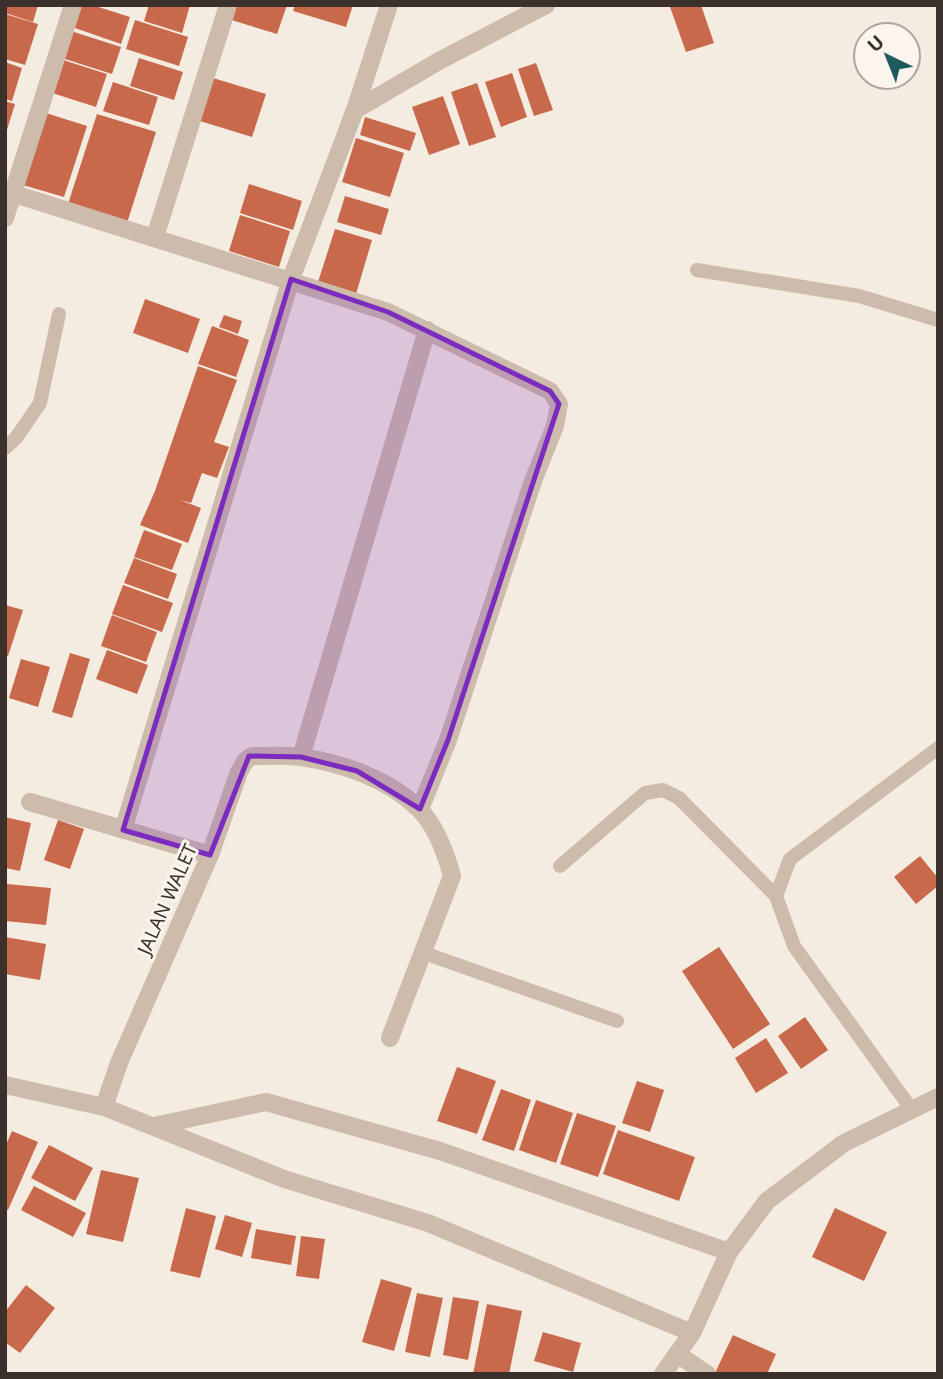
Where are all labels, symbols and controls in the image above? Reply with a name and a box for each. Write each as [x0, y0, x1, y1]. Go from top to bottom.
north arrow [852, 21, 922, 91]
text: U [861, 29, 890, 58]
street label: JALAN WALET [130, 839, 203, 960]

